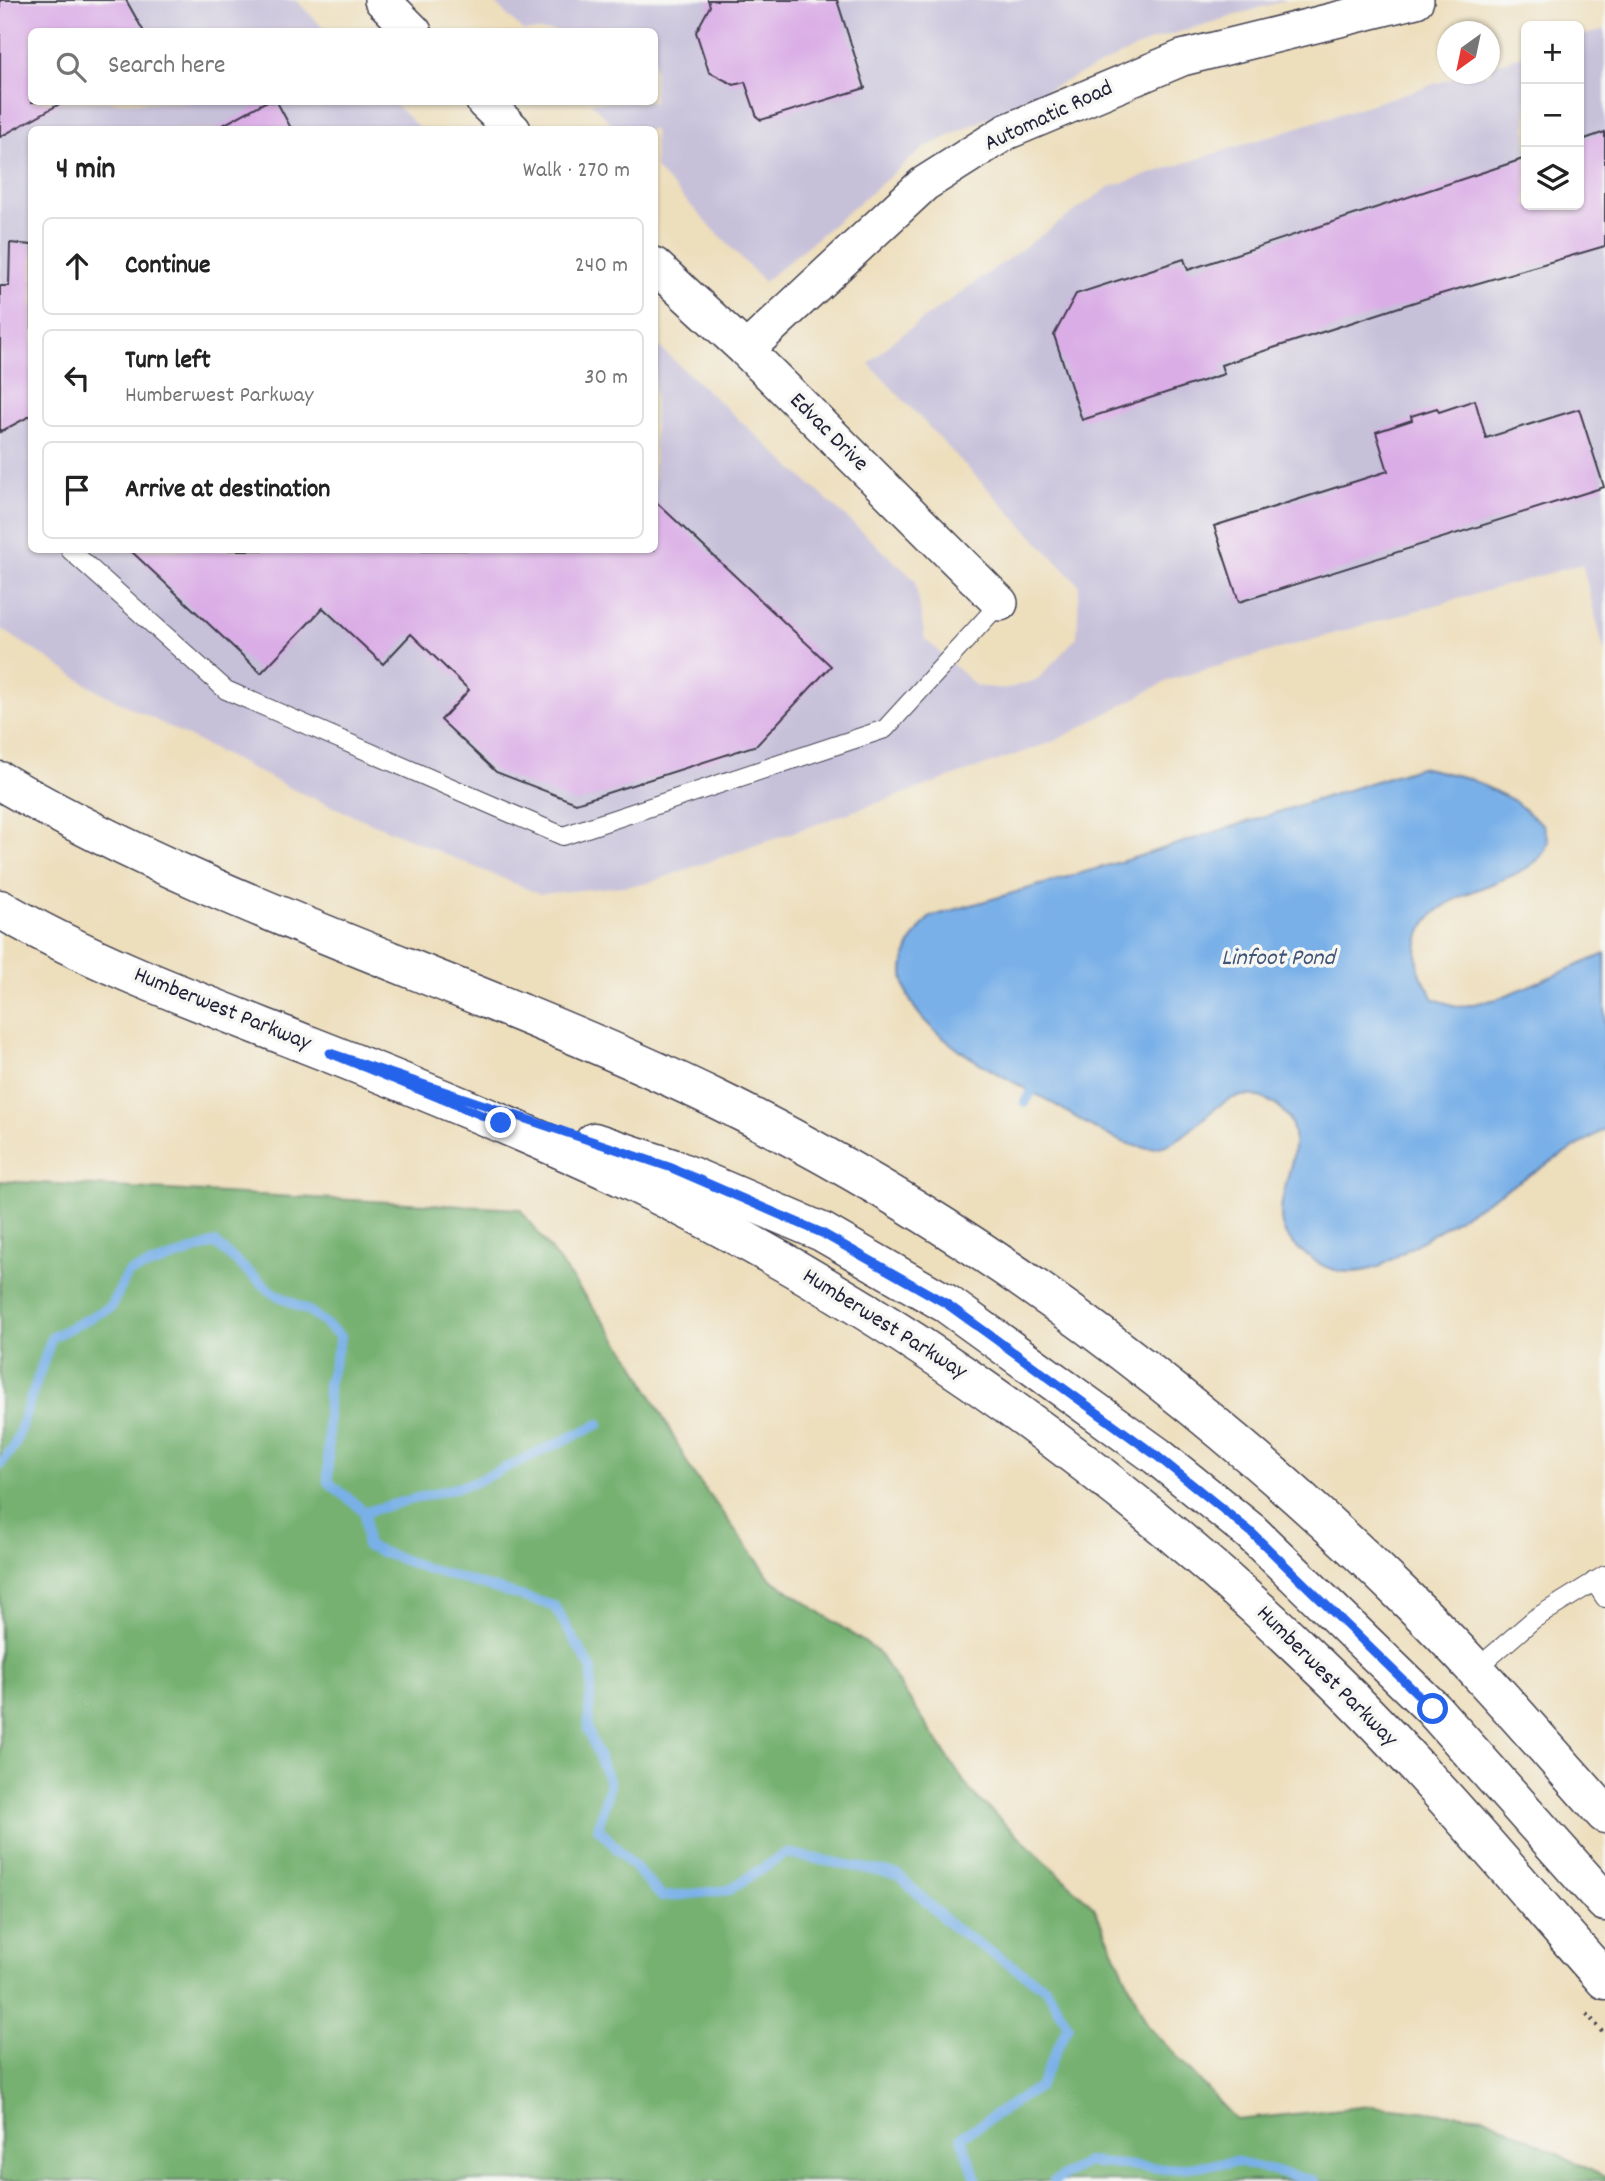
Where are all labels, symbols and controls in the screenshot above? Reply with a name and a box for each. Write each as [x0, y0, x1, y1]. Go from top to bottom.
north arrow [1437, 21, 1500, 84]
map controls [1521, 21, 1584, 210]
button: + [1521, 21, 1584, 84]
search box [28, 28, 658, 105]
icon: search [52, 48, 90, 86]
text: Search here [108, 48, 226, 85]
street label: Automatic Road [979, 73, 1119, 161]
button: − [1521, 84, 1584, 147]
button: layers [1521, 147, 1584, 210]
text: 4 min [56, 150, 115, 193]
text: Walk · 270 m [523, 155, 630, 188]
icon: ahead [58, 247, 96, 285]
text: Continue [125, 248, 210, 285]
text: 240 m [575, 250, 628, 283]
text: Turn left [125, 343, 211, 380]
icon: left [58, 359, 96, 397]
text: 30 m [584, 362, 628, 395]
text: Humberwest Parkway [125, 380, 314, 413]
street label: Edvac Drive [781, 386, 875, 480]
icon: arrive [58, 471, 96, 509]
text: Arrive at destination [125, 472, 330, 509]
water label: Linfoot Pond [1221, 942, 1337, 976]
street label: Humberwest Parkway [128, 959, 316, 1061]
route end [485, 1107, 516, 1138]
street label: Humberwest Parkway [795, 1261, 973, 1389]
street label: Humberwest Parkway [1248, 1599, 1405, 1756]
route start [1417, 1693, 1448, 1724]

